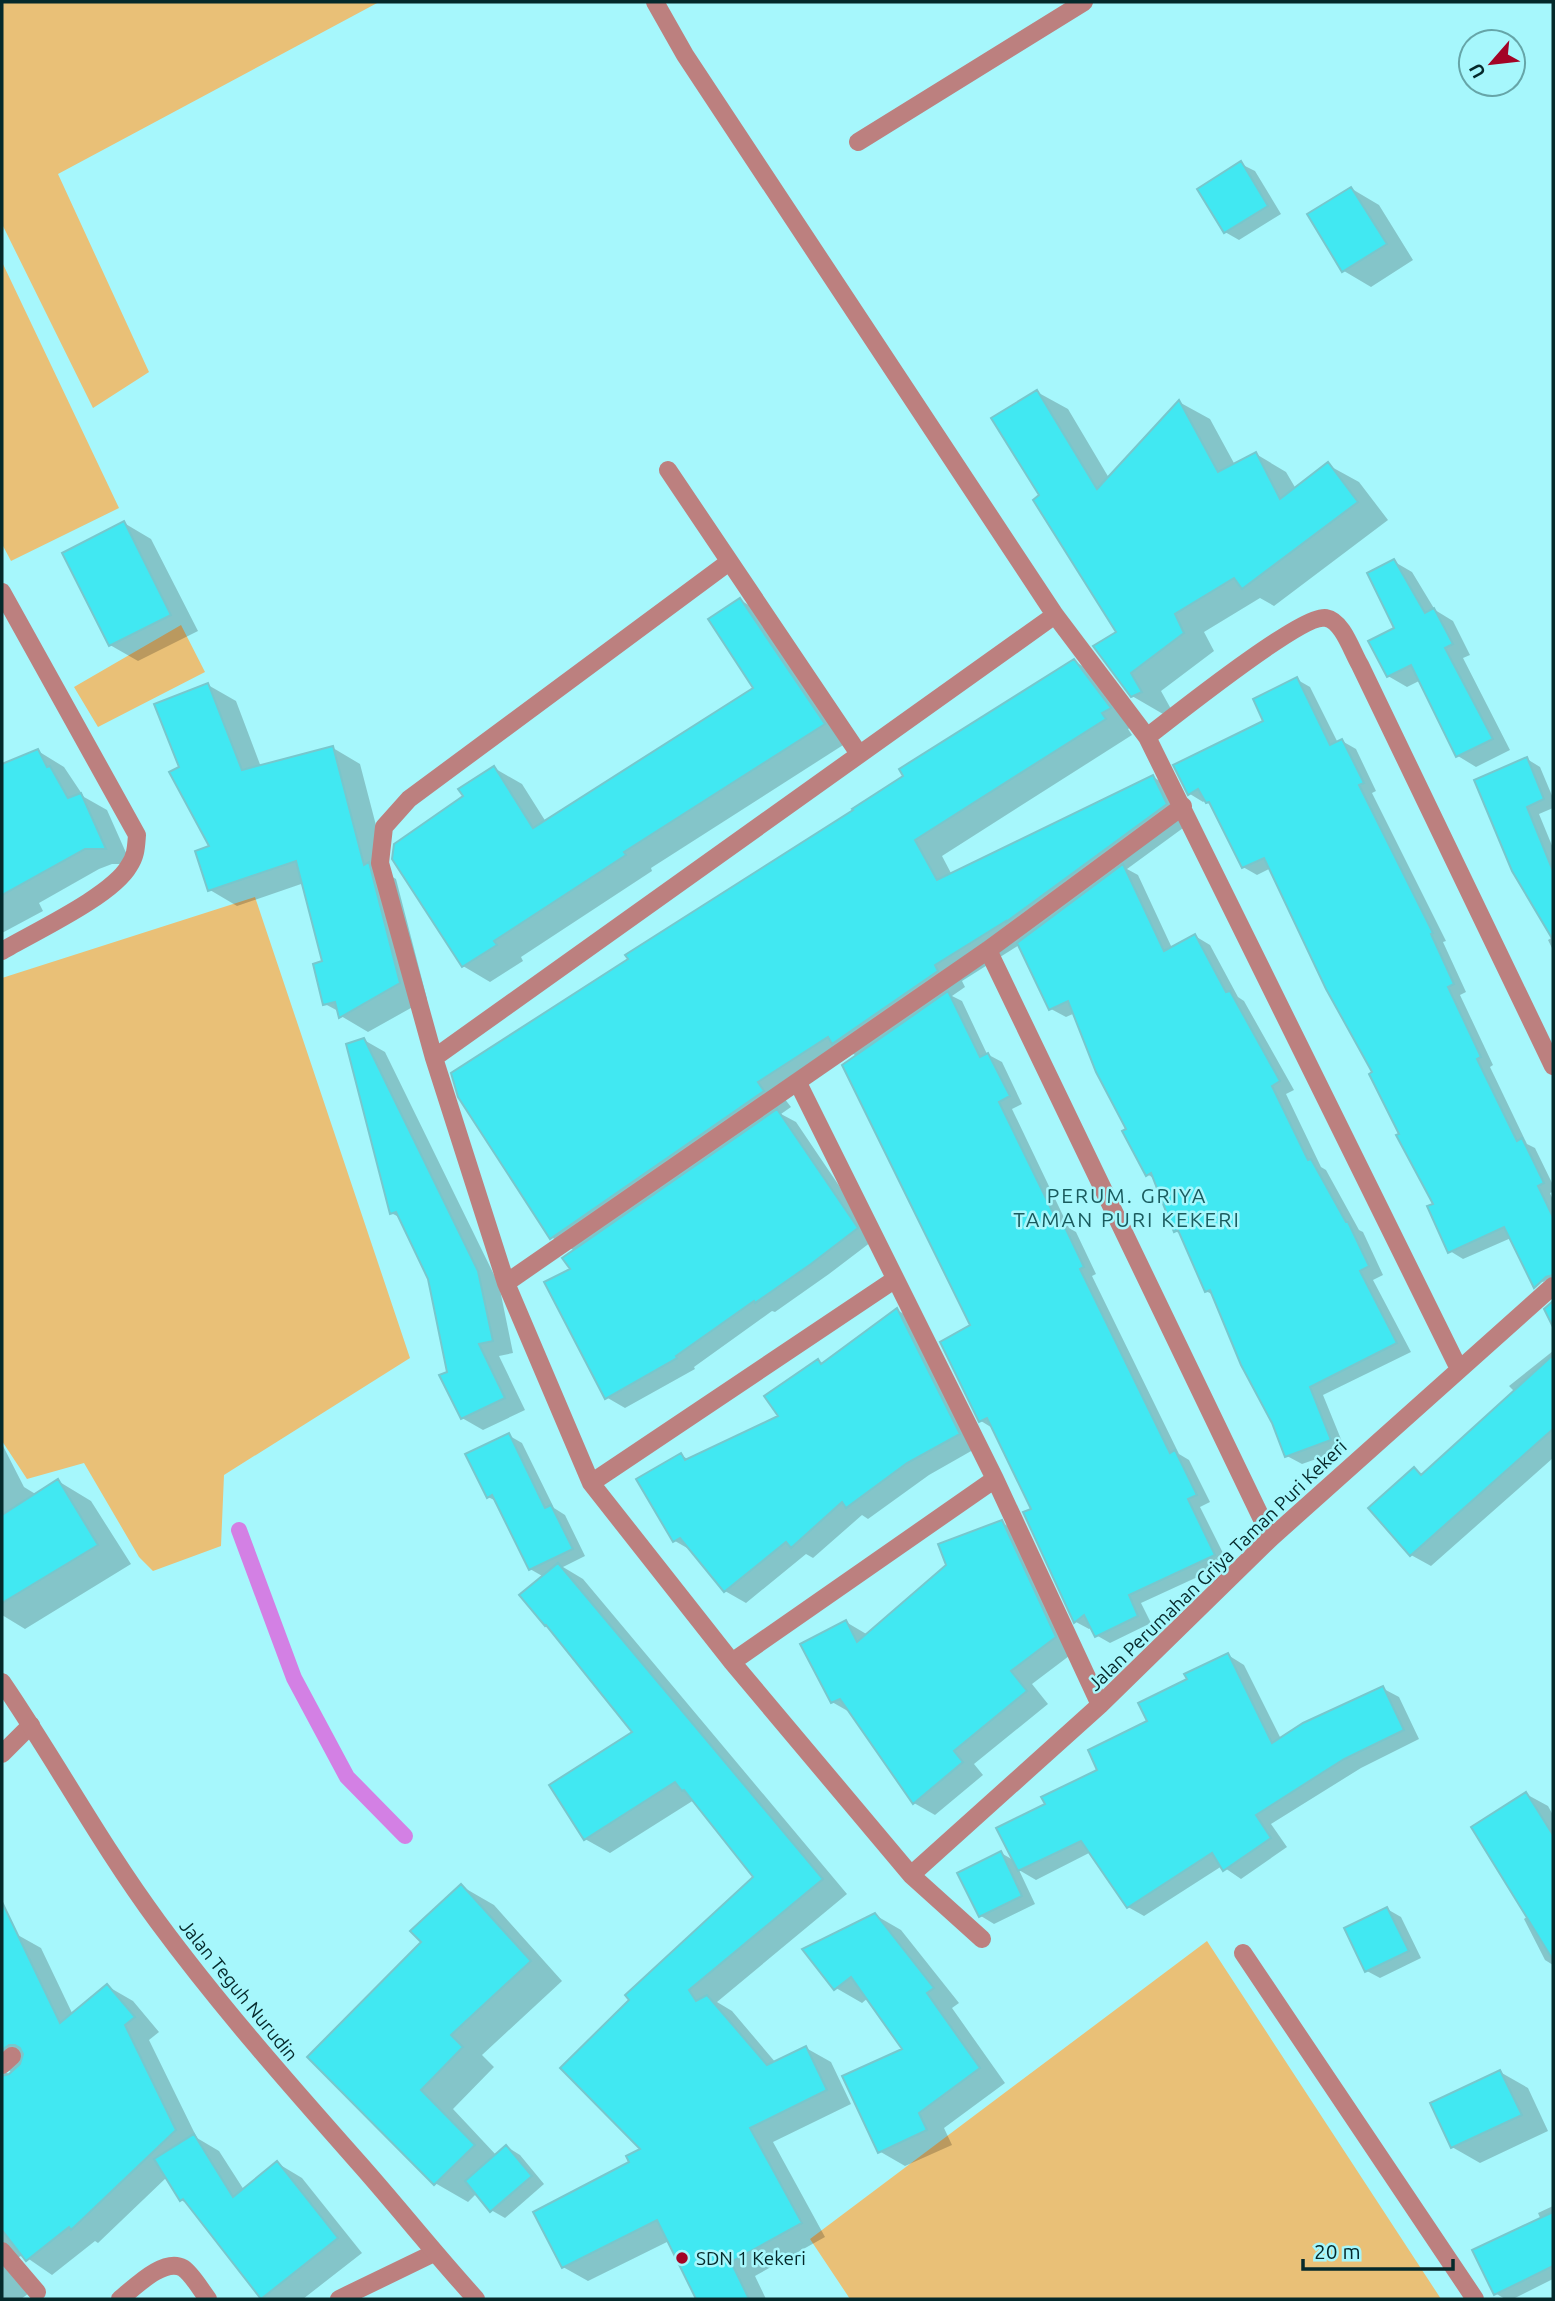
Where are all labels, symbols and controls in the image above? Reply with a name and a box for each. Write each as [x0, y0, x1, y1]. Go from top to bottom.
north arrow [1457, 28, 1527, 98]
text: U [1464, 60, 1490, 82]
district label: PERUM. GRIYA TAMAN PURI KEKERI [1013, 1183, 1241, 1231]
street label: Jalan Perumahan Griya Taman Puri Kekeri [1083, 1435, 1351, 1695]
street label: Jalan Teguh Nurudin [175, 1915, 303, 2065]
scale bar [1303, 2228, 1454, 2272]
text: 20 m [1314, 2239, 1361, 2263]
place label: SDN 1 Kekeri [696, 2247, 806, 2269]
marker: SDN 1 Kekeri [674, 2250, 690, 2266]

